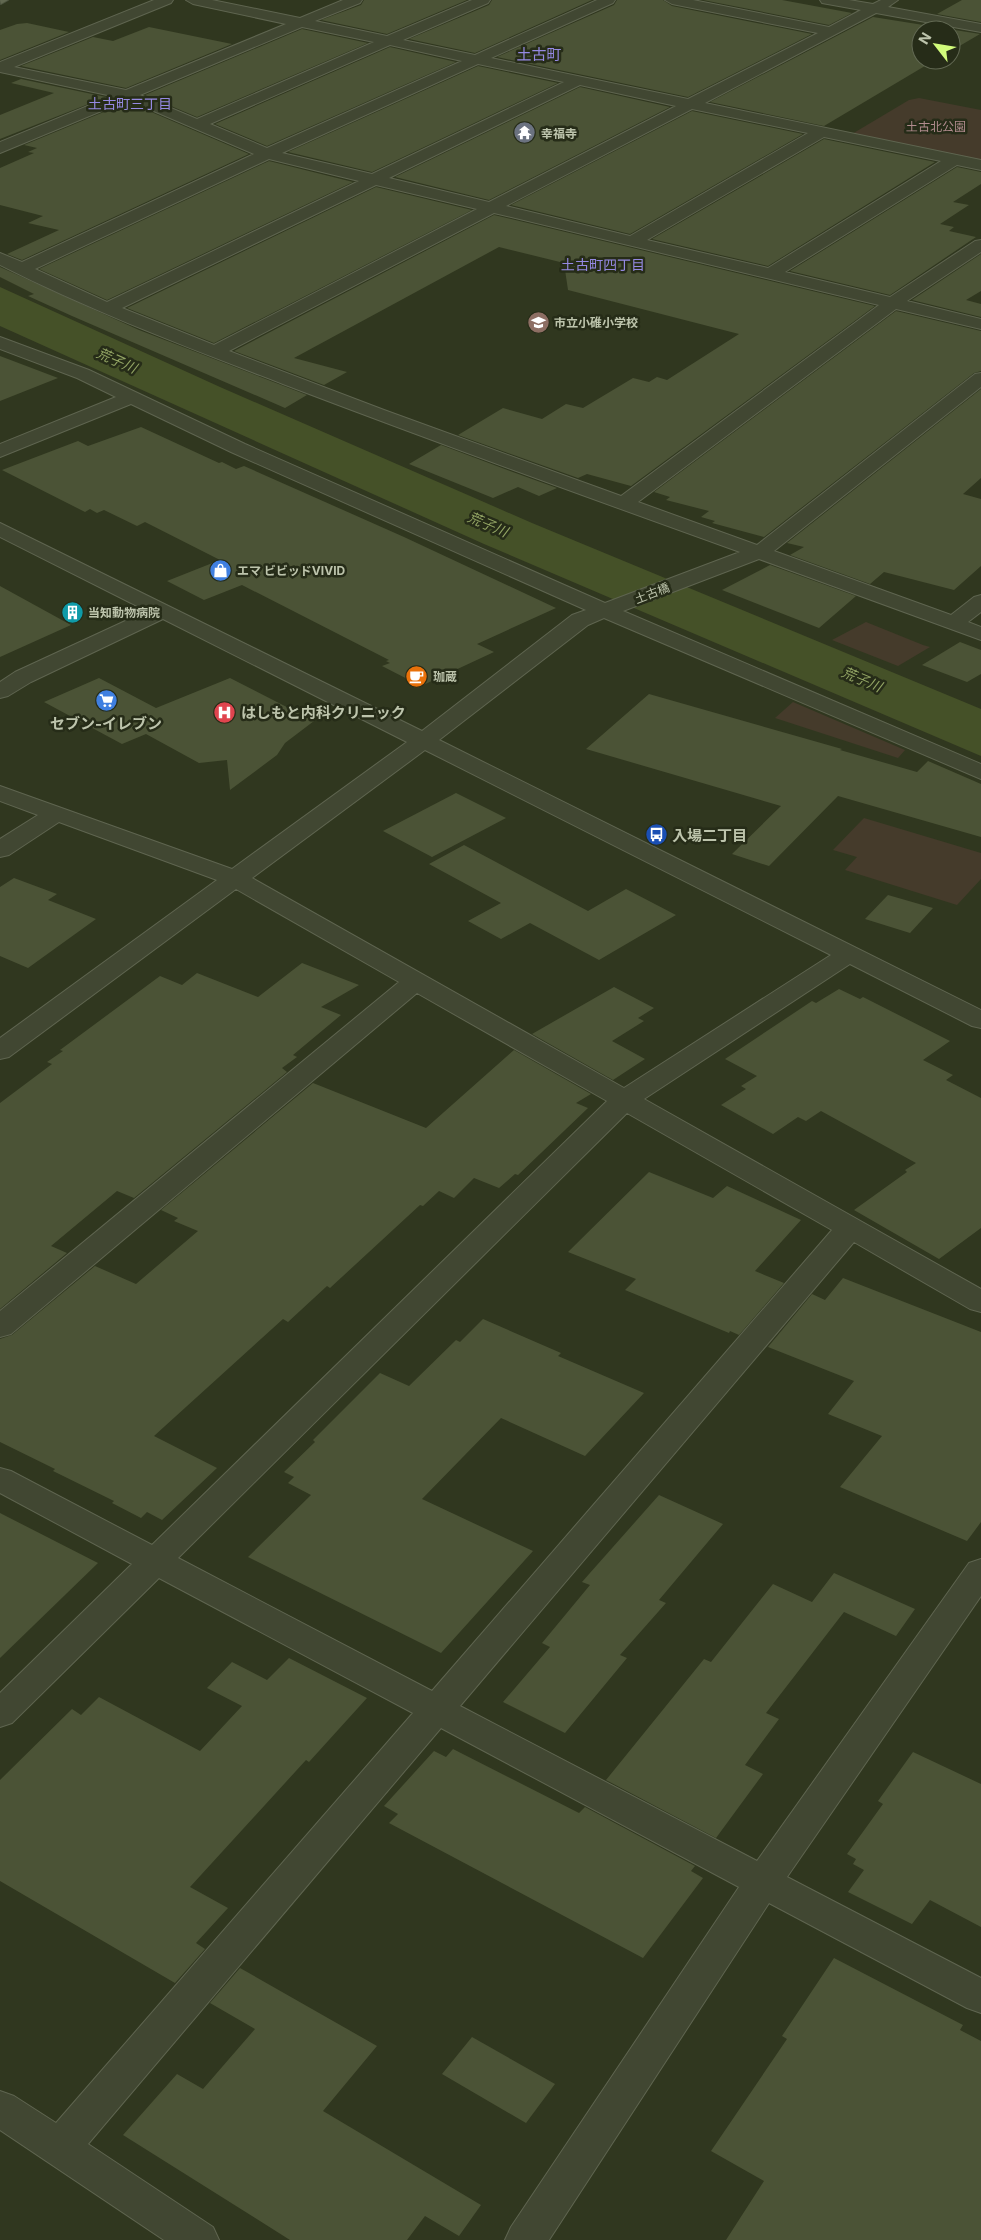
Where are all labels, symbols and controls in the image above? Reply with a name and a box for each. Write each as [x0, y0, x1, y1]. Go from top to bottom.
north arrow [911, 20, 961, 70]
text: N [914, 29, 934, 47]
district label: 土古町 [516, 45, 562, 64]
district label: 土古町三丁目 [88, 95, 172, 112]
park label: 土古北公園 [906, 119, 966, 134]
temple icon: 幸福寺 [513, 121, 537, 145]
place label: 幸福寺 [541, 126, 577, 141]
district label: 土古町四丁目 [561, 256, 645, 273]
school or university icon: 市立小碓小学校 [526, 310, 550, 334]
place label: 市立小碓小学校 [554, 315, 638, 330]
water label: 荒子川 [94, 344, 141, 377]
water label: 荒子川 [465, 508, 512, 541]
shop icon: エマ ビビッドVIVID [209, 558, 233, 582]
place label: エマ ビビッドVIVID [237, 563, 345, 578]
street label: 土古橋 [633, 580, 671, 606]
building icon: 当知動物病院 [60, 600, 84, 624]
place label: 当知動物病院 [88, 605, 160, 620]
water label: 荒子川 [839, 663, 886, 696]
cafe icon: 珈蔵 [405, 664, 429, 688]
place label: 珈蔵 [433, 669, 457, 684]
supermarket icon: セブン-イレブン [94, 688, 118, 712]
hospital icon: はしもと内科クリニック [213, 700, 237, 724]
place label: はしもと内科クリニック [241, 703, 406, 722]
place label: セブン-イレブン [50, 714, 162, 733]
bus stop icon: 入場二丁目 [644, 823, 668, 847]
place label: 入場二丁目 [672, 826, 747, 845]

